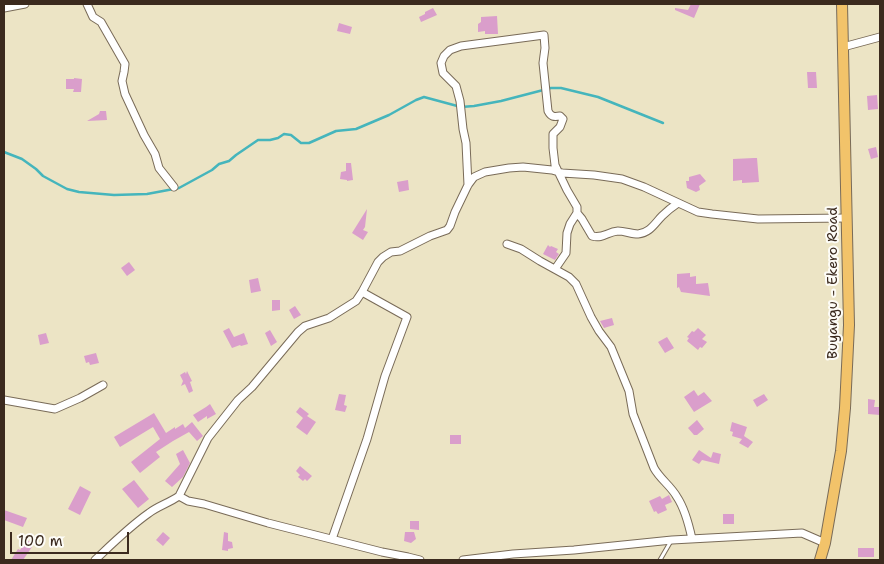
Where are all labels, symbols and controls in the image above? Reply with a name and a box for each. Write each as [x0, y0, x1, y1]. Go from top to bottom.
street label: Buyangu - Ekero Road [825, 207, 841, 359]
scale bar [12, 522, 131, 554]
text: 100 m [18, 531, 63, 551]

